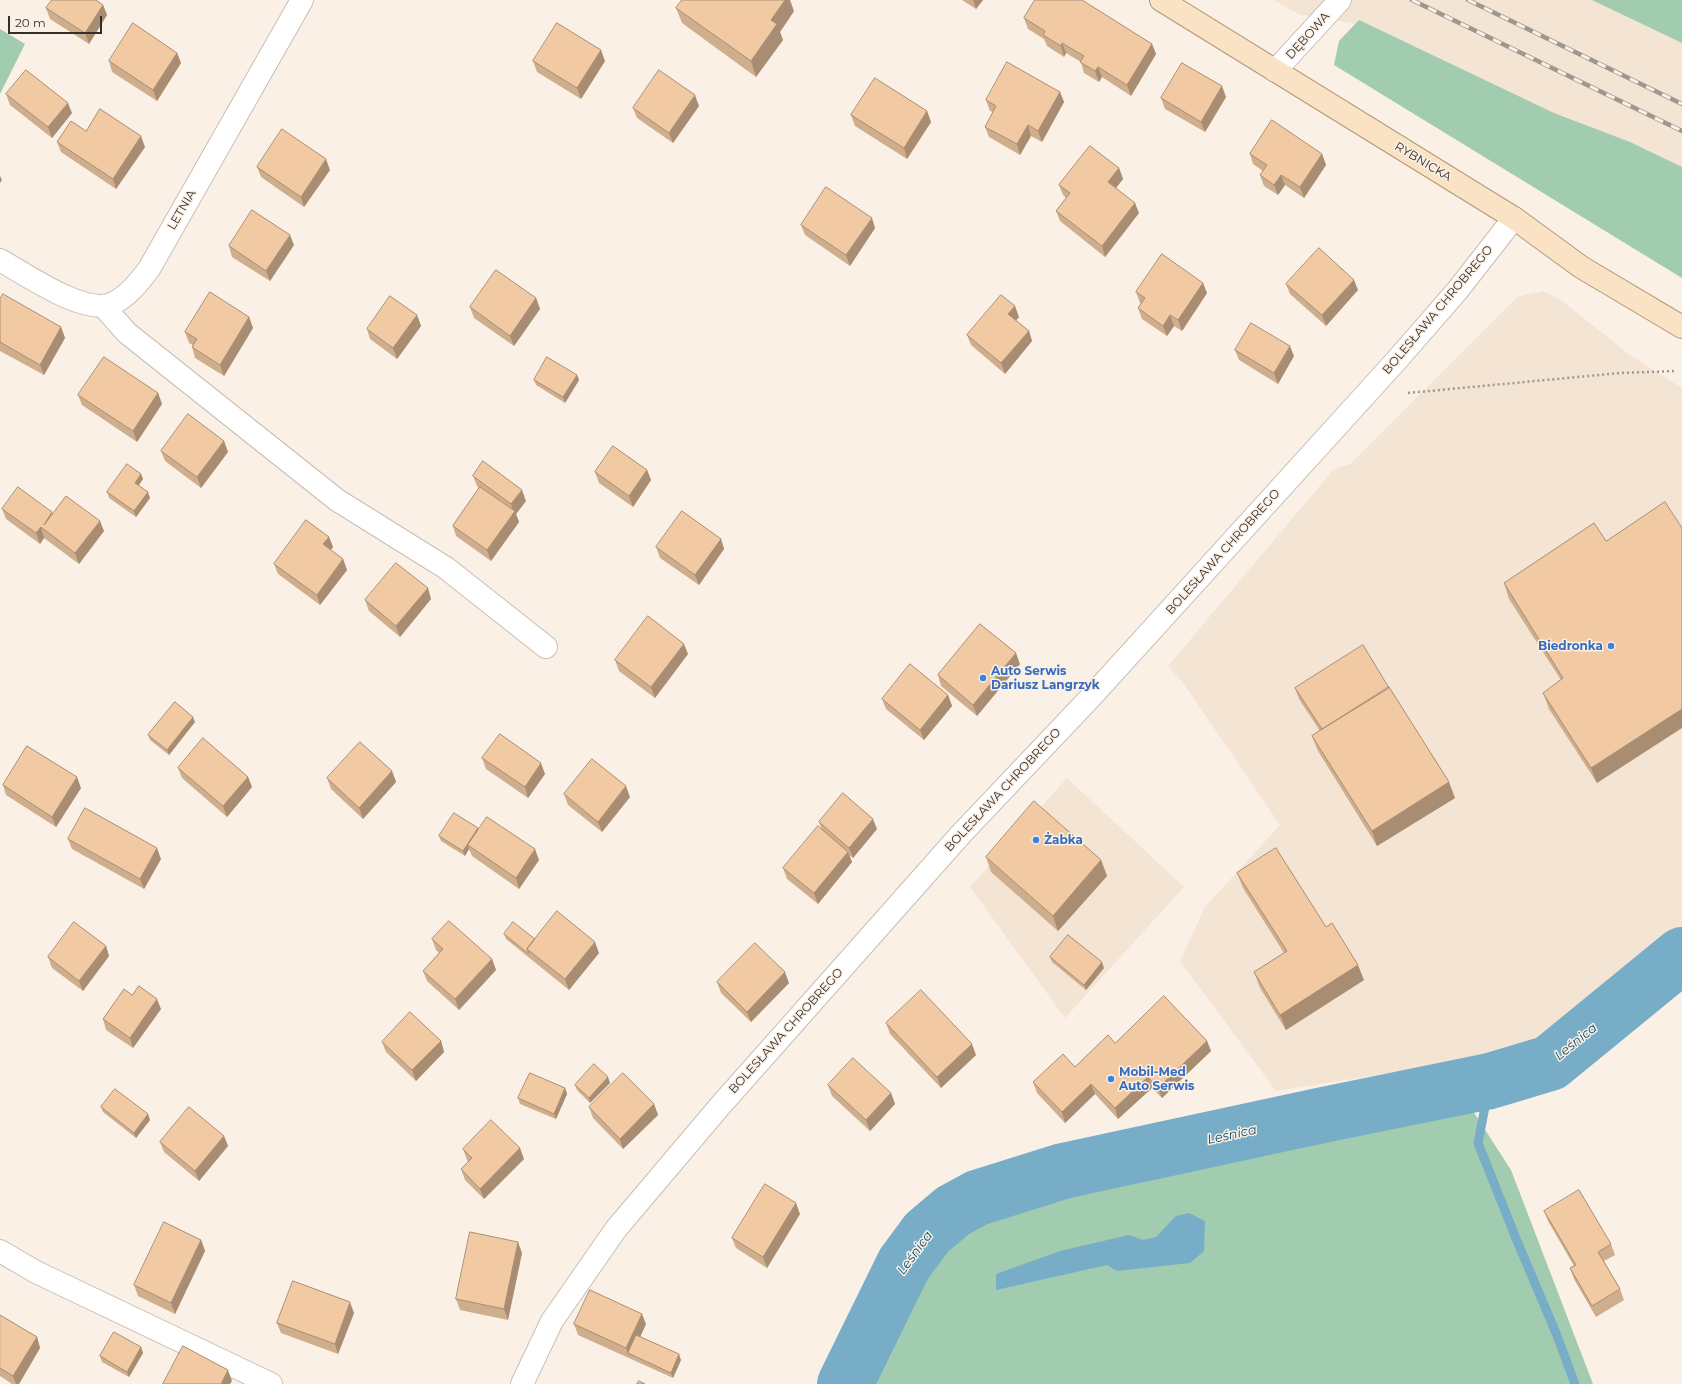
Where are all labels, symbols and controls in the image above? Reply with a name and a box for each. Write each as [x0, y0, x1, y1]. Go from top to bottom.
scale bar [10, 8, 104, 34]
street label: DĘBOWA [1283, 10, 1333, 62]
text: 20 m [15, 15, 46, 30]
street label: RYBNICKA [1392, 139, 1454, 185]
street label: LETNIA [165, 187, 199, 233]
street label: BOLESŁAWA CHROBREGO [1380, 243, 1496, 377]
street label: BOLESŁAWA CHROBREGO [1163, 486, 1283, 618]
place label: Biedronka [1538, 639, 1603, 653]
marker: Biedronka [1606, 641, 1616, 651]
place label: Auto Serwis Dariusz Langrzyk [991, 664, 1100, 692]
marker: Auto Serwis Dariusz Langrzyk [978, 673, 988, 683]
street label: BOLESŁAWA CHROBREGO [942, 725, 1064, 855]
place label: Żabka [1044, 833, 1083, 847]
marker: Żabka [1031, 835, 1041, 845]
street label: BOLESŁAWA CHROBREGO [726, 965, 846, 1097]
water label: Leśnica [1552, 1020, 1600, 1064]
place label: Mobil-Med Auto Serwis [1119, 1065, 1194, 1093]
marker: Mobil-Med Auto Serwis [1106, 1074, 1116, 1084]
water label: Leśnica [1206, 1122, 1258, 1148]
water label: Leśnica [894, 1228, 936, 1278]

